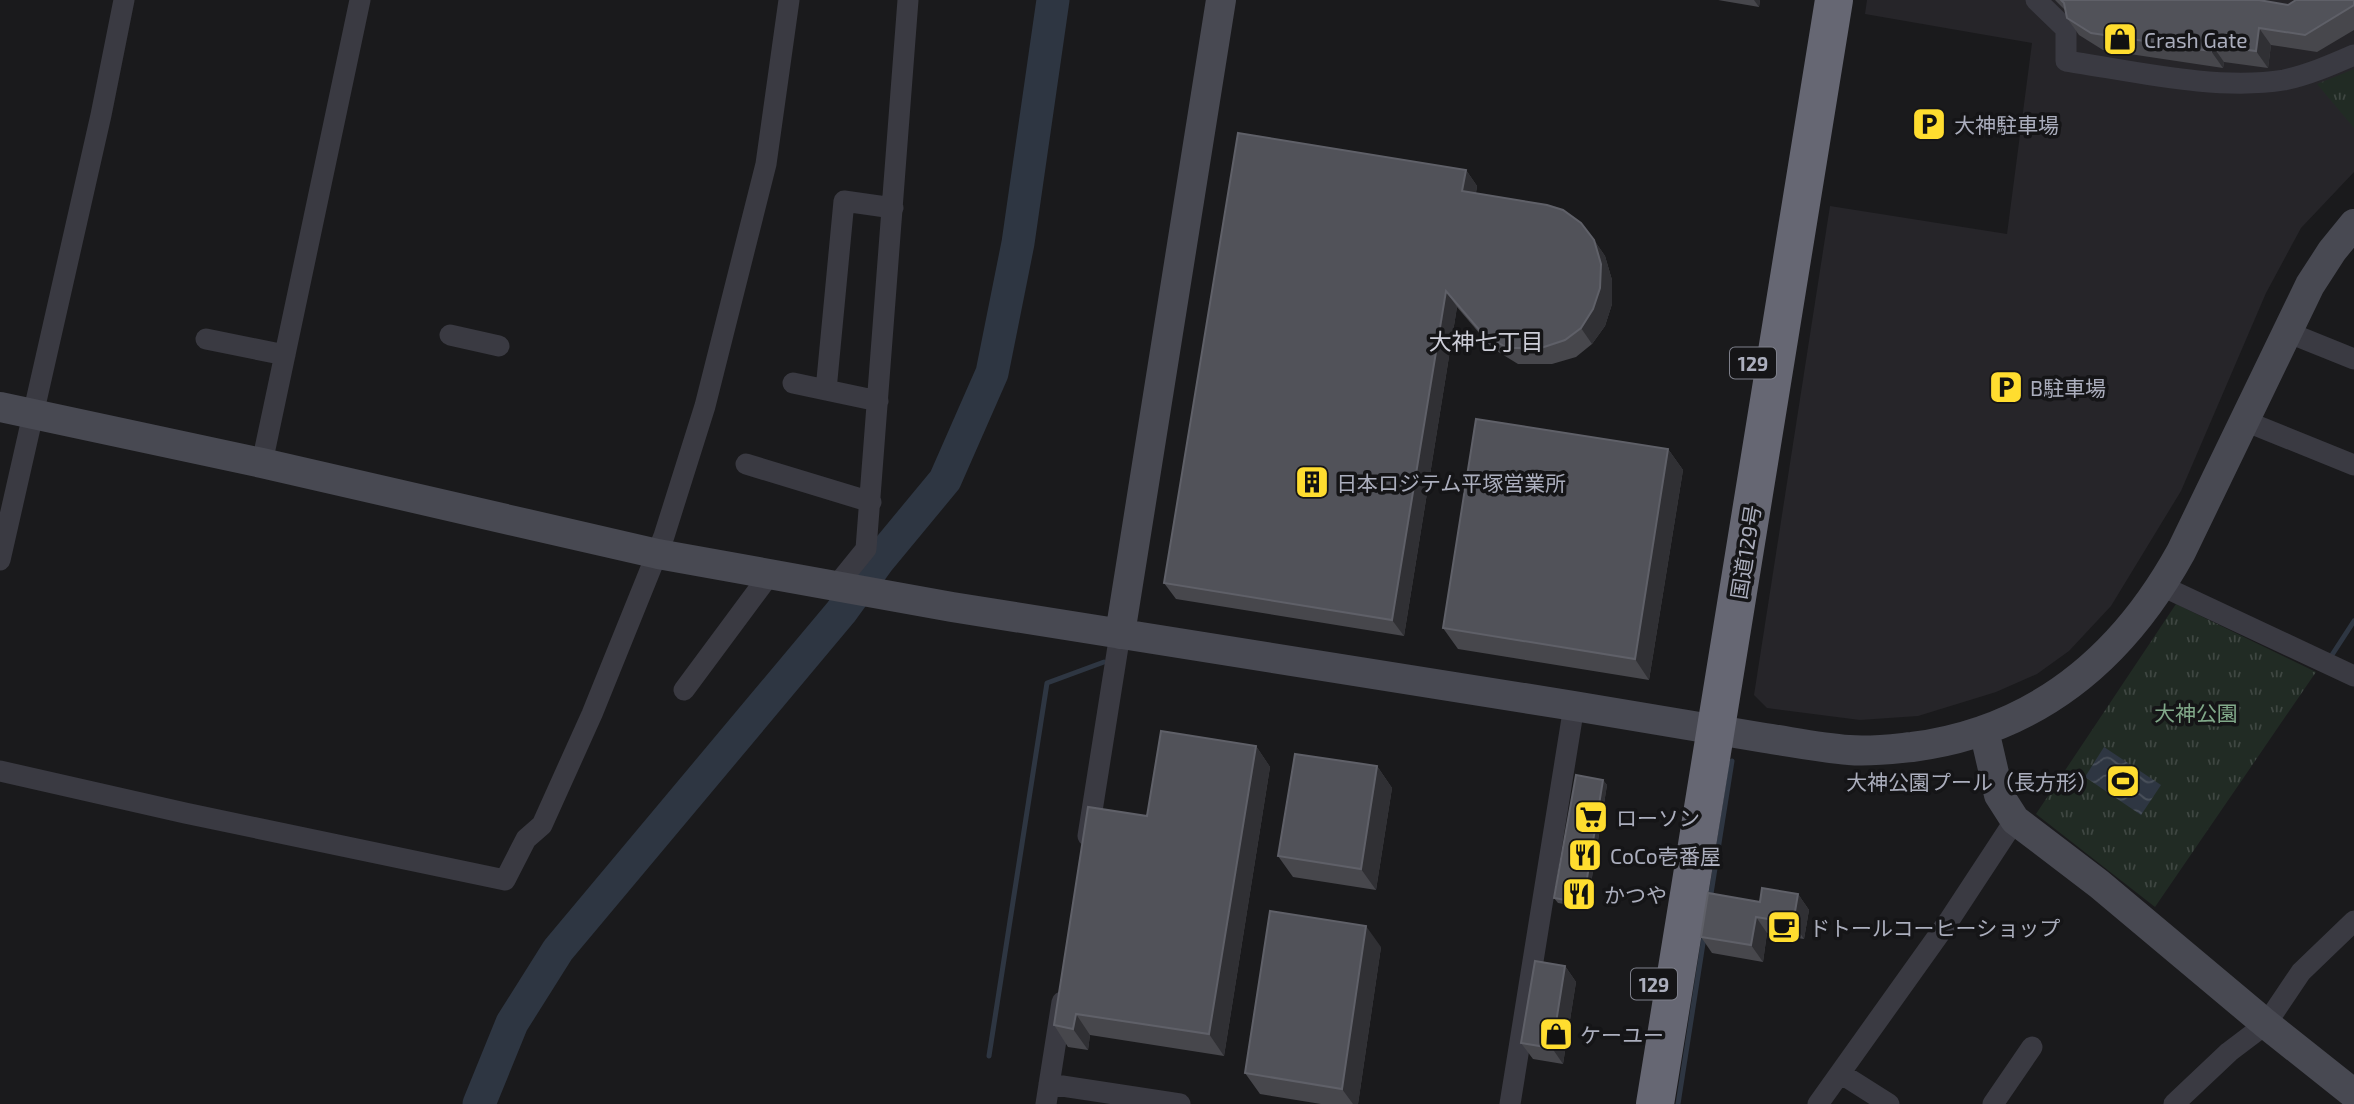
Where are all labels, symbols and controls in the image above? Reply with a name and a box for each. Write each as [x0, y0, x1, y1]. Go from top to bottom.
shop icon: Crash Gate [2101, 20, 2139, 58]
place label: Crash Gate [2144, 27, 2247, 52]
parking icon: 大神駐車場 [1910, 105, 1948, 143]
place label: 大神駐車場 [1954, 112, 2059, 137]
district label: 大神七丁目 [1429, 327, 1544, 355]
road number: 129 [1730, 348, 1776, 378]
parking icon: B駐車場 [1987, 368, 2025, 406]
place label: B駐車場 [2030, 375, 2106, 400]
building icon: 日本ロジテム平塚営業所 [1293, 463, 1331, 501]
place label: 日本ロジテム平塚営業所 [1336, 470, 1566, 495]
street label: 国道129号 [1725, 503, 1765, 601]
park label: 大神公園 [2154, 700, 2238, 725]
sports icon: 大神公園プール（長方形） [2104, 762, 2142, 800]
place label: 大神公園プール（長方形） [1846, 769, 2098, 794]
supermarket icon: ローソン [1572, 798, 1610, 836]
place label: ローソン [1616, 805, 1700, 830]
restaurant icon: CoCo壱番屋 [1566, 836, 1604, 874]
place label: CoCo壱番屋 [1610, 843, 1721, 868]
restaurant icon: かつや [1560, 875, 1598, 913]
place label: かつや [1604, 882, 1667, 907]
cafe icon: ドトールコーヒーショップ [1765, 908, 1803, 946]
place label: ドトールコーヒーショップ [1809, 915, 2060, 940]
road number: 129 [1631, 968, 1677, 1000]
shop icon: ケーユー [1537, 1015, 1575, 1053]
place label: ケーユー [1580, 1022, 1664, 1047]

